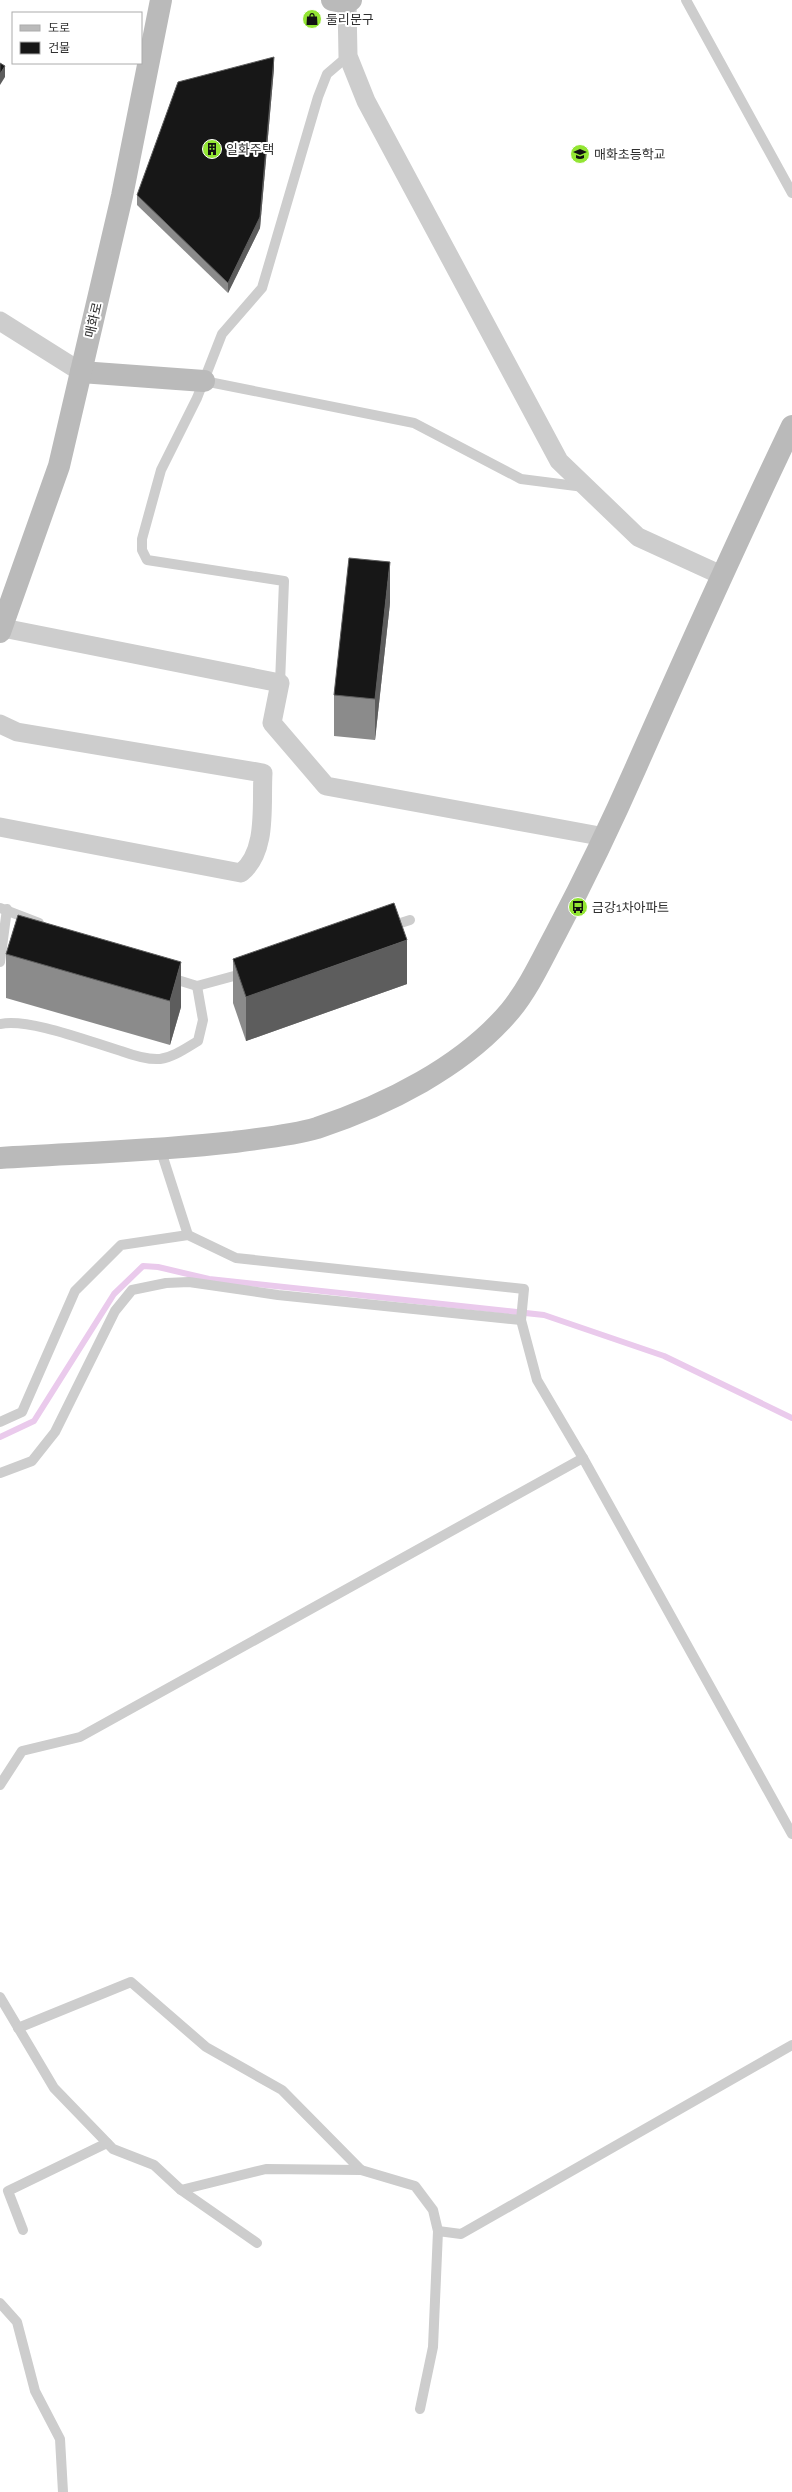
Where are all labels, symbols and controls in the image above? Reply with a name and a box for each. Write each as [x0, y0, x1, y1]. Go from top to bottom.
shop icon: 둘리문구 [301, 8, 323, 30]
legend [12, 12, 142, 64]
place label: 둘리문구 [326, 12, 374, 27]
text: 도로 [48, 21, 70, 35]
text: 건물 [48, 41, 70, 55]
building icon: 일화주택 [201, 138, 223, 160]
place label: 일화주택 [226, 142, 274, 157]
school or university icon: 매화초등학교 [569, 143, 591, 165]
place label: 매화초등학교 [594, 147, 666, 162]
street label: 매화로 [82, 301, 105, 339]
bus stop icon: 금강1차아파트 [567, 896, 589, 918]
place label: 금강1차아파트 [592, 900, 669, 915]

